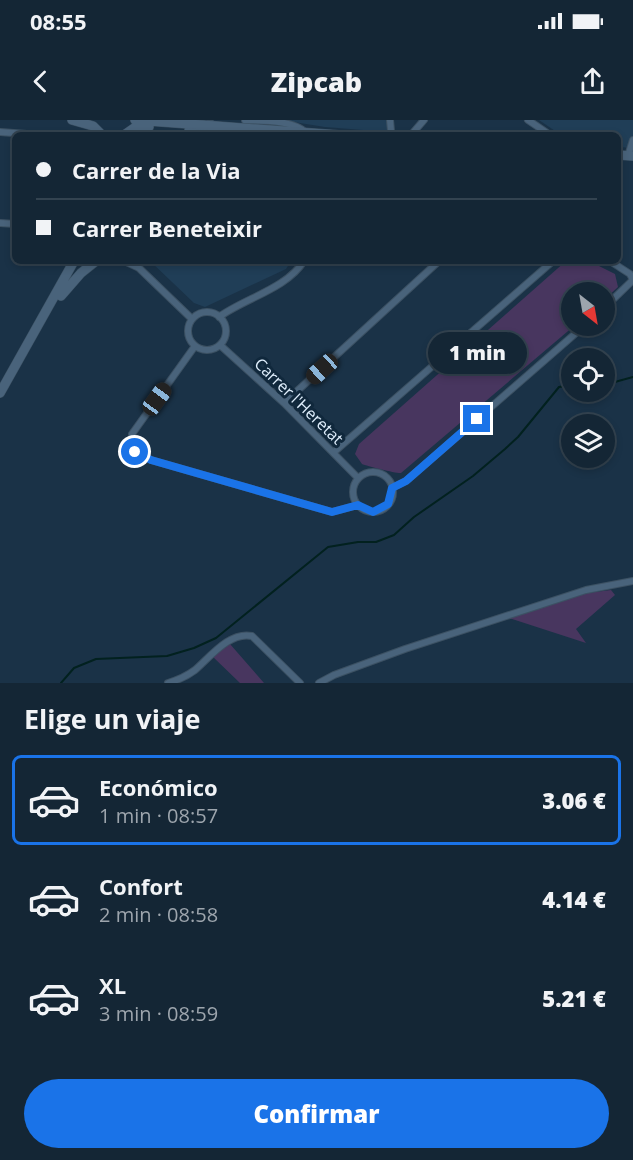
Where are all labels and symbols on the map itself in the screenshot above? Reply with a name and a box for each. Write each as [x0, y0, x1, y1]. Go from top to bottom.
north arrow [561, 282, 615, 336]
callout: 1 min [428, 332, 526, 374]
car [303, 350, 341, 388]
street label: Carrer l'Heretat [250, 353, 349, 449]
car [139, 379, 175, 419]
route end [463, 405, 490, 432]
route start [121, 438, 148, 465]

